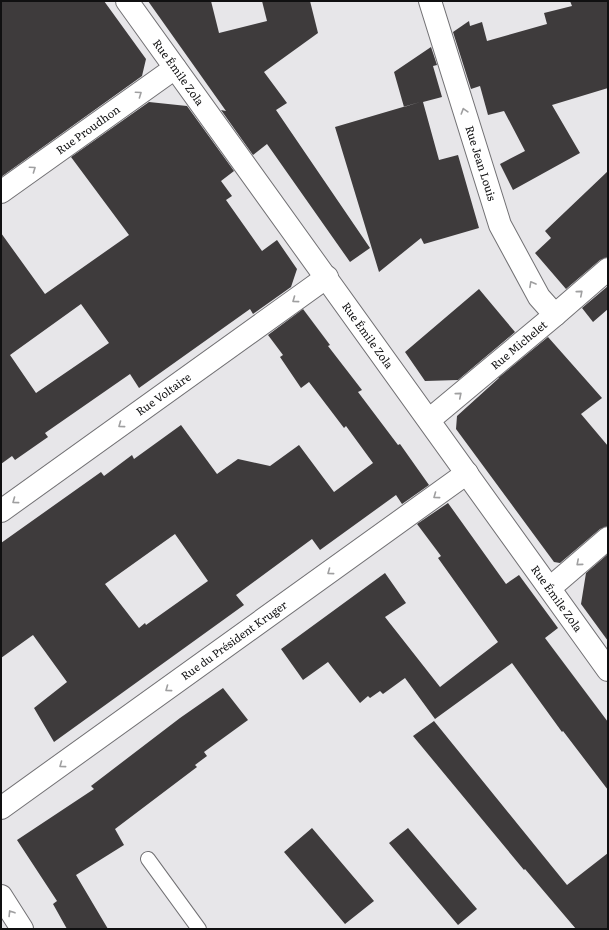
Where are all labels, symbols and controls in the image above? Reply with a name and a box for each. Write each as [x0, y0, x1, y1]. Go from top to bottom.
street label: Rue Émile Zola [150, 35, 209, 108]
one-way arrow [134, 92, 141, 99]
street label: Rue Proudhon [52, 101, 123, 157]
one-way arrow [461, 108, 469, 115]
street label: Rue Jean Louis [462, 123, 501, 203]
one-way arrow [29, 166, 36, 174]
one-way arrow [529, 280, 537, 288]
one-way arrow [575, 291, 583, 298]
one-way arrow [292, 295, 299, 303]
street label: Rue Émile Zola [339, 298, 398, 371]
street label: Rue Michelet [487, 316, 550, 372]
street label: Rue Voltaire [132, 368, 194, 419]
one-way arrow [454, 392, 461, 399]
one-way arrow [118, 420, 125, 428]
one-way arrow [433, 491, 440, 498]
one-way arrow [13, 496, 20, 503]
one-way arrow [576, 559, 584, 566]
street label: Rue Émile Zola [528, 561, 587, 635]
one-way arrow [327, 567, 334, 575]
street label: Rue du Président Kruger [177, 596, 290, 683]
one-way arrow [165, 684, 172, 691]
one-way arrow [59, 760, 66, 768]
one-way arrow [9, 910, 16, 917]

